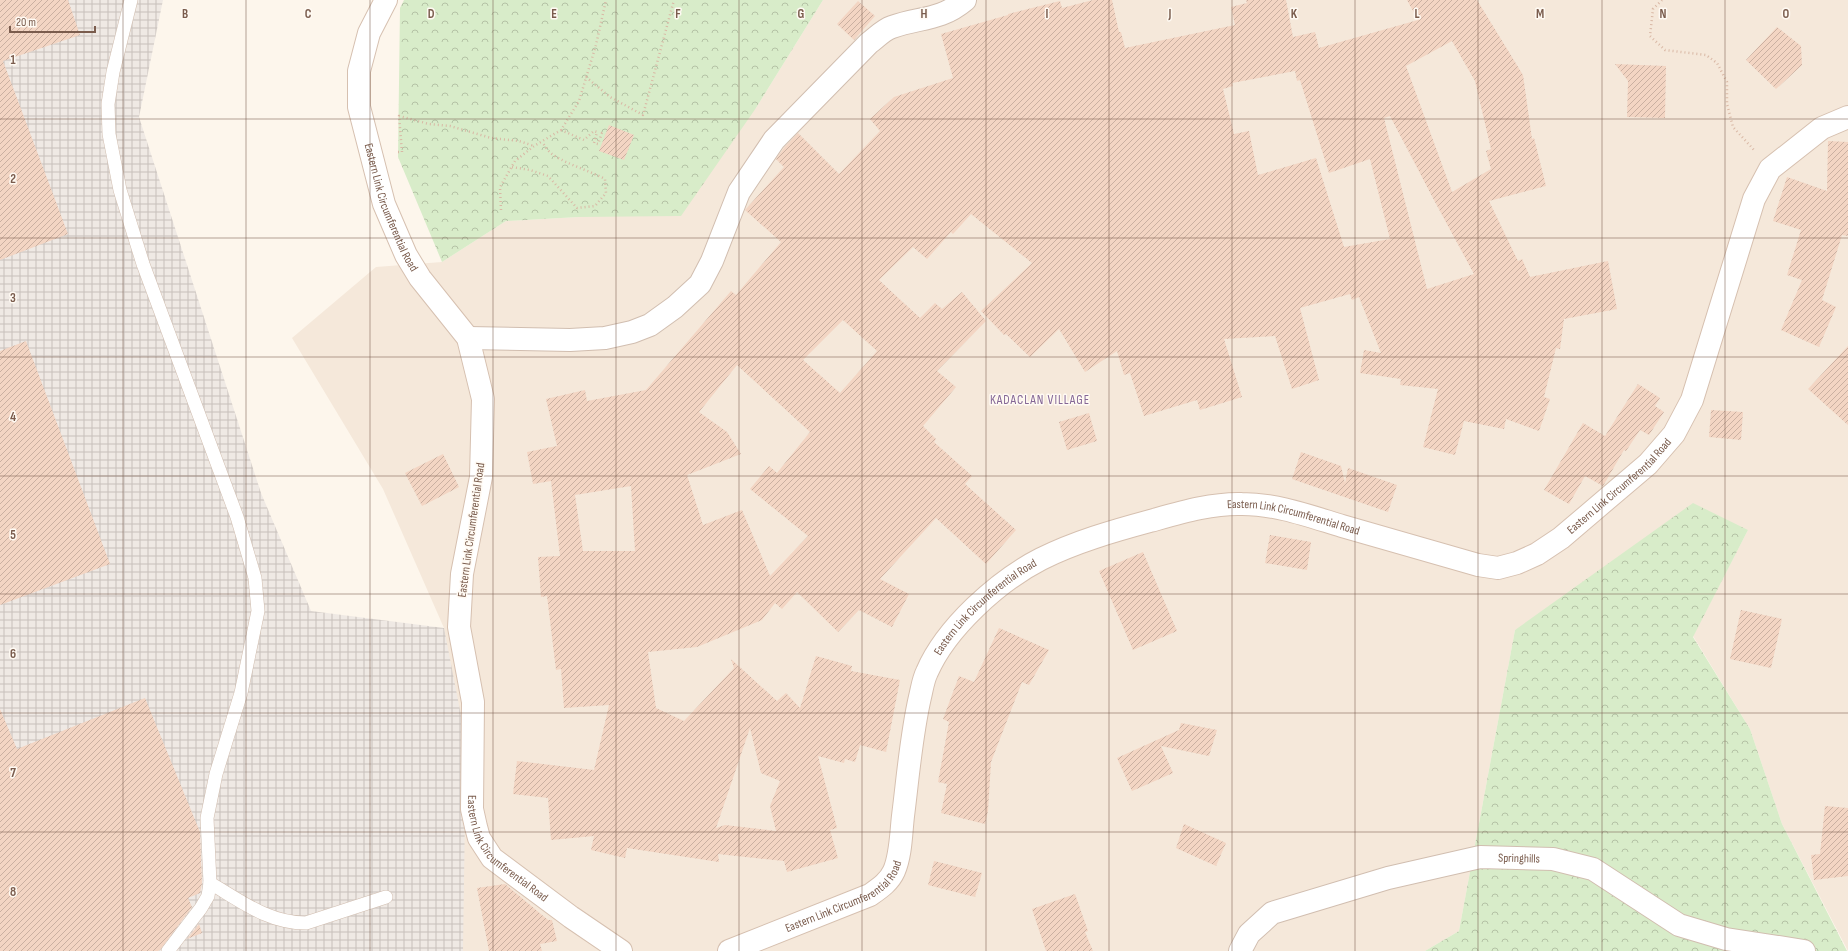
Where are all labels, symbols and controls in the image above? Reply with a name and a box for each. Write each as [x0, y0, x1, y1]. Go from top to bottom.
text: B [182, 6, 188, 22]
text: C [305, 6, 312, 22]
text: D [428, 6, 435, 22]
text: E [551, 6, 557, 22]
text: F [675, 6, 681, 22]
text: G [798, 6, 805, 22]
text: H [921, 6, 928, 22]
text: I [1046, 6, 1049, 22]
text: J [1168, 6, 1172, 22]
text: K [1291, 6, 1298, 22]
text: L [1414, 6, 1420, 22]
text: M [1536, 6, 1544, 22]
text: N [1660, 6, 1667, 22]
text: O [1783, 6, 1790, 22]
scale bar [10, 8, 95, 34]
text: 20 m [16, 15, 36, 30]
text: 1 [10, 52, 16, 68]
street label: Eastern Link Circumferential Road [361, 142, 421, 274]
text: 2 [10, 171, 16, 187]
text: 3 [10, 290, 16, 306]
district label: KADACLAN VILLAGE [990, 392, 1090, 408]
text: 4 [10, 409, 16, 425]
street label: Eastern Link Circumferential Road [1564, 435, 1675, 537]
street label: Eastern Link Circumferential Road [455, 462, 488, 598]
street label: Eastern Link Circumferential Road [1227, 497, 1361, 539]
text: 5 [10, 527, 16, 543]
street label: Eastern Link Circumferential Road [931, 556, 1039, 658]
text: 6 [10, 646, 16, 662]
text: 7 [10, 765, 16, 781]
street label: Eastern Link Circumferential Road [464, 795, 551, 905]
street label: Springhills [1498, 850, 1540, 867]
street label: Eastern Link Circumferential Road [783, 859, 905, 936]
text: 8 [10, 884, 16, 900]

